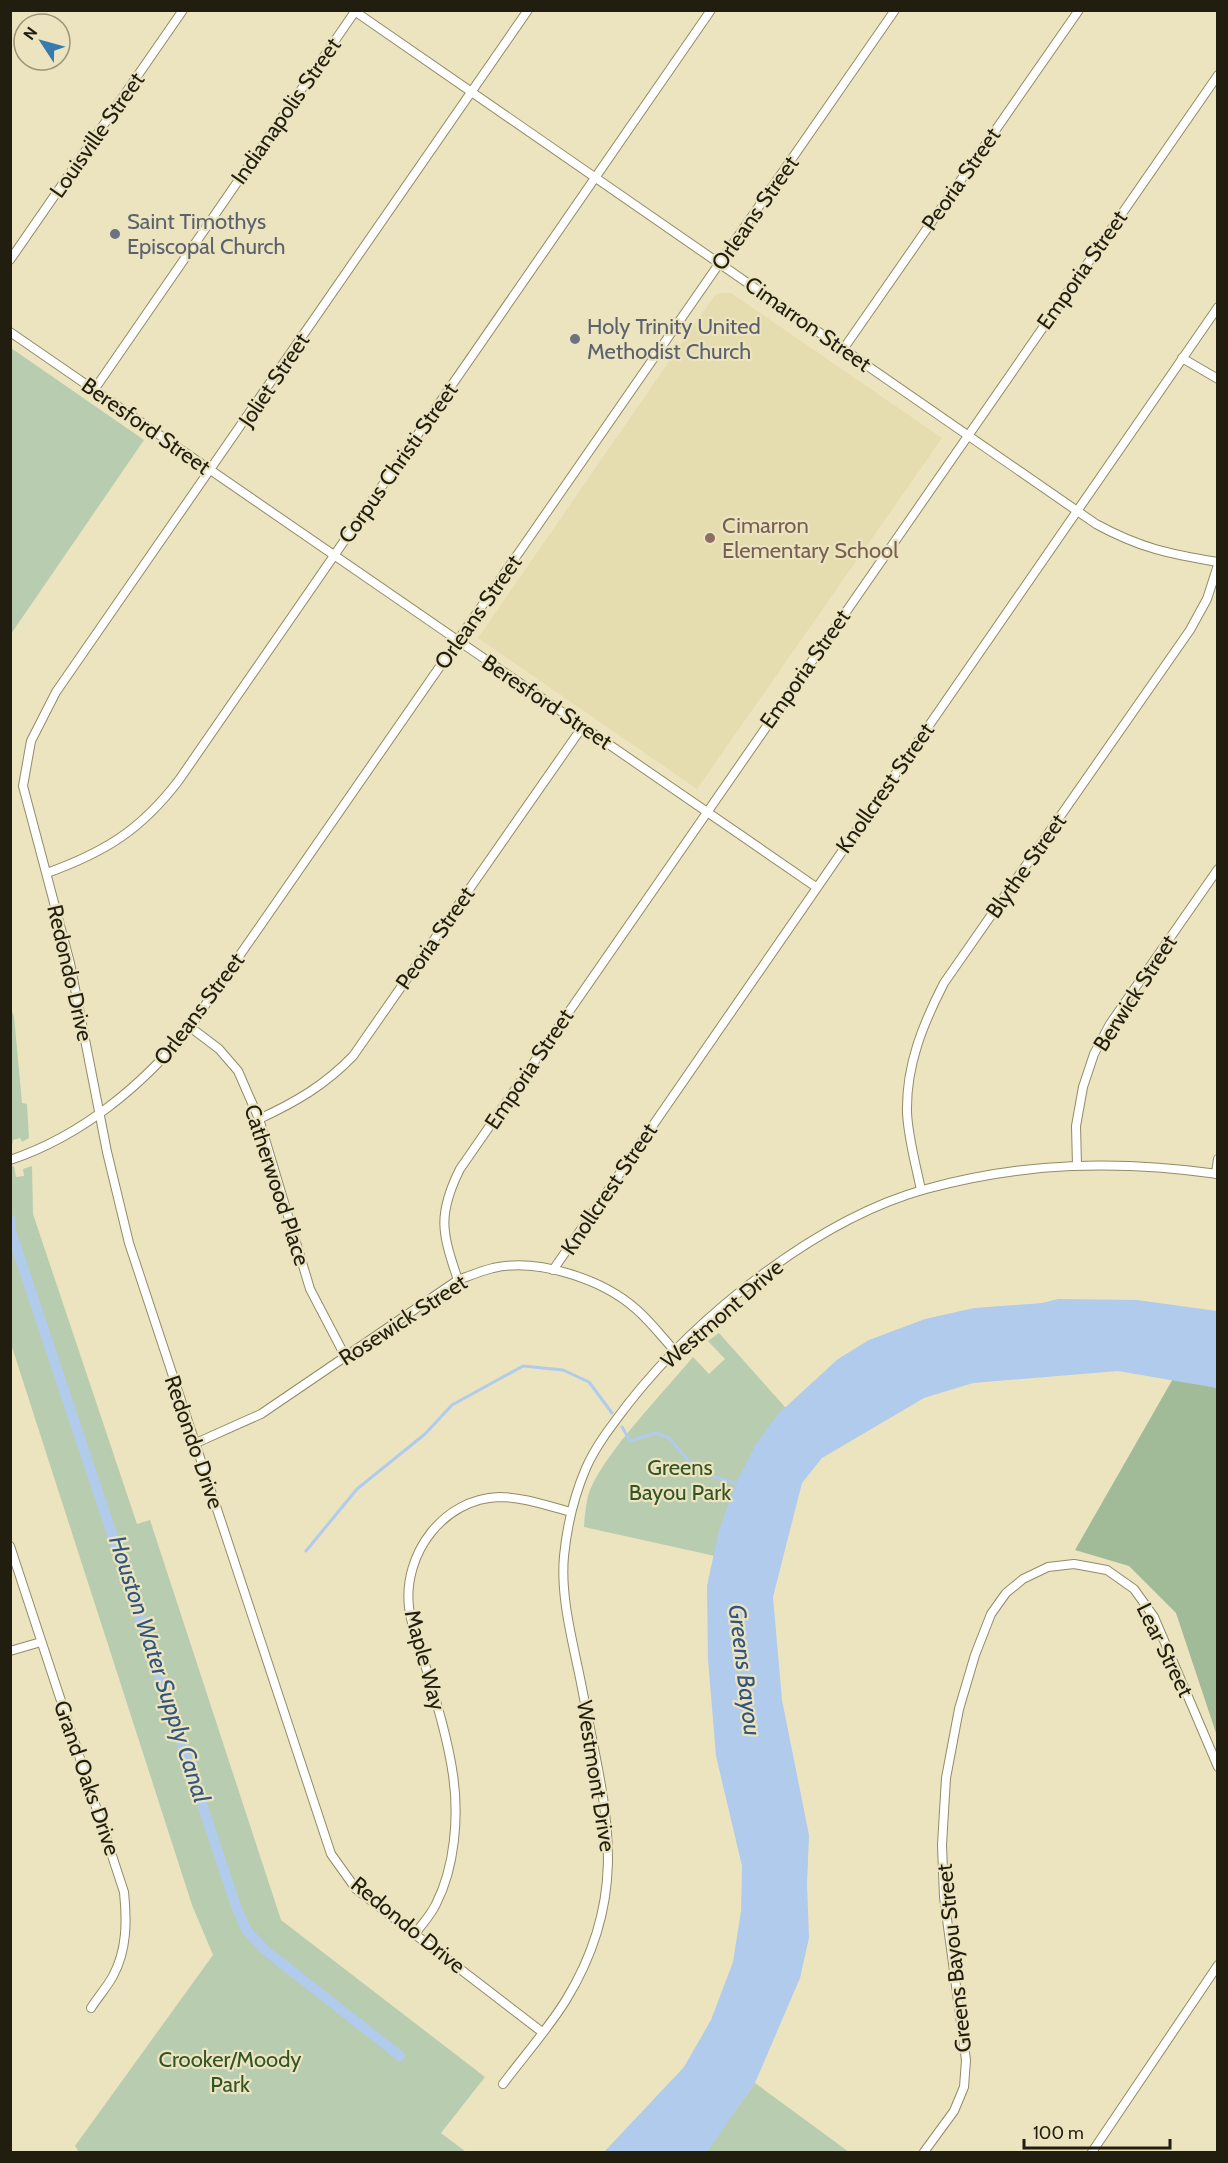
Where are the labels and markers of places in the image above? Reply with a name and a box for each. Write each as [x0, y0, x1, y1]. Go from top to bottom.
place label: Saint Timothys Episcopal Church [127, 208, 286, 260]
marker: Saint Timothys Episcopal Church [108, 227, 122, 241]
place label: Holy Trinity United Methodist Church [587, 313, 761, 365]
marker: Holy Trinity United Methodist Church [568, 332, 582, 346]
place label: Cimarron Elementary School [722, 512, 899, 564]
marker: Cimarron Elementary School [703, 531, 717, 545]

